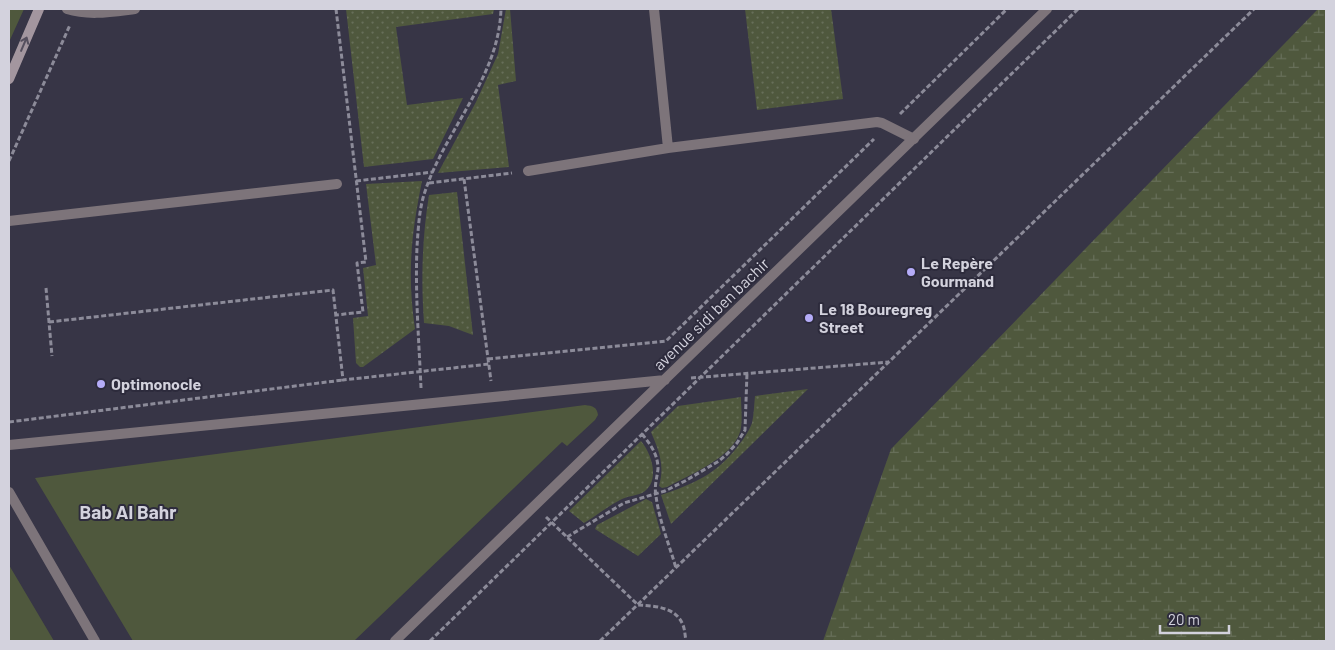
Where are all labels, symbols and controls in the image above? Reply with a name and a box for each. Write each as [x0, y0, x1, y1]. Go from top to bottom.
one-way arrow [19, 37, 29, 52]
street label: avenue sidi ben bachir [649, 253, 773, 374]
place label: Le Repère Gourmand [921, 253, 994, 290]
marker: Le Repère Gourmand [905, 266, 917, 278]
place label: Le 18 Bouregreg Street [819, 299, 932, 336]
marker: Le 18 Bouregreg Street [803, 312, 815, 324]
place label: Optimonocle [111, 374, 202, 393]
marker: Optimonocle [95, 378, 107, 390]
district label: Bab Al Bahr [80, 500, 177, 523]
scale bar [1160, 602, 1229, 634]
text: 20 m [1168, 610, 1200, 628]

